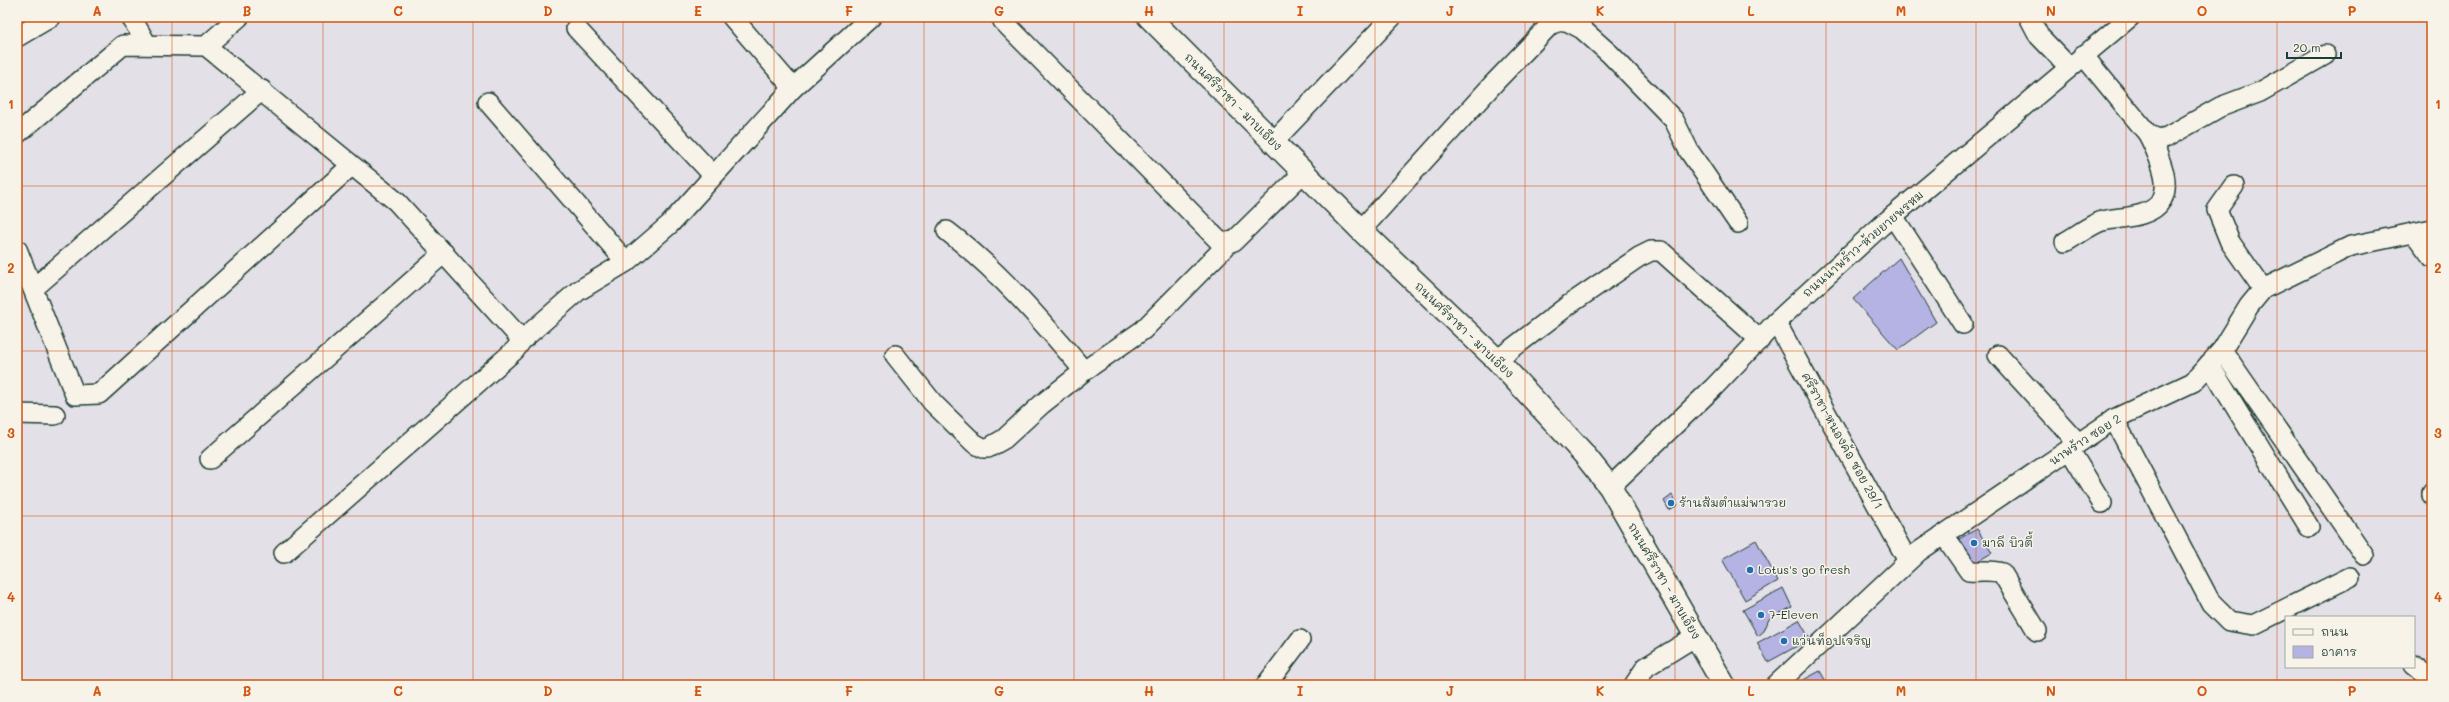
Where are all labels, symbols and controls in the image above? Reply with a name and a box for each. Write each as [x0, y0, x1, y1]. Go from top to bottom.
text: A [92, 2, 102, 19]
text: B [243, 2, 252, 19]
text: C [393, 2, 403, 19]
text: D [543, 2, 553, 19]
text: E [694, 2, 702, 19]
text: F [845, 2, 853, 19]
text: G [994, 2, 1004, 19]
text: H [1144, 2, 1154, 19]
text: I [1297, 2, 1304, 19]
text: J [1446, 2, 1454, 19]
text: K [1596, 2, 1605, 19]
text: L [1747, 2, 1755, 19]
text: M [1896, 2, 1906, 19]
text: N [2046, 2, 2056, 19]
text: O [2197, 2, 2207, 19]
text: P [2348, 2, 2357, 19]
scale bar [2287, 34, 2341, 60]
text: 20 m [2293, 39, 2321, 55]
street label: ถนนศรีราชา - มาบเอียง [1181, 49, 1286, 154]
text: 1 [8, 95, 14, 112]
text: 1 [2435, 95, 2441, 112]
street label: ถนนนาพร้าว-ห้วยยายพรหม [1798, 186, 1926, 300]
text: 2 [7, 259, 15, 276]
text: 2 [2434, 259, 2442, 276]
street label: ถนนศรีราชา - มาบเอียง [1412, 278, 1518, 381]
street label: ศรีราชา-หนองค้อ ซอย 29/1 [1799, 369, 1887, 512]
street label: นาพร้าว ซอย 2 [2045, 410, 2124, 468]
text: 3 [7, 424, 15, 441]
text: 3 [2434, 424, 2442, 441]
place label: ร้านส้มตำแม่พารวย [1679, 494, 1786, 510]
marker: ร้านส้มตำแม่พารวย [1666, 498, 1676, 508]
street label: ถนนศรีราชา - มาบเอียง [1625, 519, 1705, 642]
place label: มาลี บิวตี้ [1982, 531, 2033, 550]
marker: มาลี บิวตี้ [1969, 538, 1979, 548]
place label: Lotus's go fresh [1758, 561, 1850, 577]
marker: Lotus's go fresh [1745, 565, 1755, 575]
text: 4 [7, 588, 15, 605]
text: 4 [2434, 588, 2442, 605]
place label: 7-Eleven [1769, 606, 1818, 622]
marker: 7-Eleven [1756, 610, 1766, 620]
legend [2285, 616, 2415, 668]
text: ถนน [2321, 623, 2349, 639]
place label: แว่นท็อปเจริญ [1792, 632, 1871, 648]
marker: แว่นท็อปเจริญ [1779, 636, 1789, 646]
text: อาคาร [2321, 643, 2357, 659]
text: A [92, 682, 102, 699]
text: B [243, 682, 252, 699]
text: C [393, 682, 403, 699]
text: D [543, 682, 553, 699]
text: E [694, 682, 702, 699]
text: F [845, 682, 853, 699]
text: G [994, 682, 1004, 699]
text: H [1144, 682, 1154, 699]
text: I [1297, 682, 1304, 699]
text: J [1446, 682, 1454, 699]
text: K [1596, 682, 1605, 699]
text: L [1747, 682, 1755, 699]
text: M [1896, 682, 1906, 699]
text: N [2046, 682, 2056, 699]
text: O [2197, 682, 2207, 699]
text: P [2348, 682, 2357, 699]

